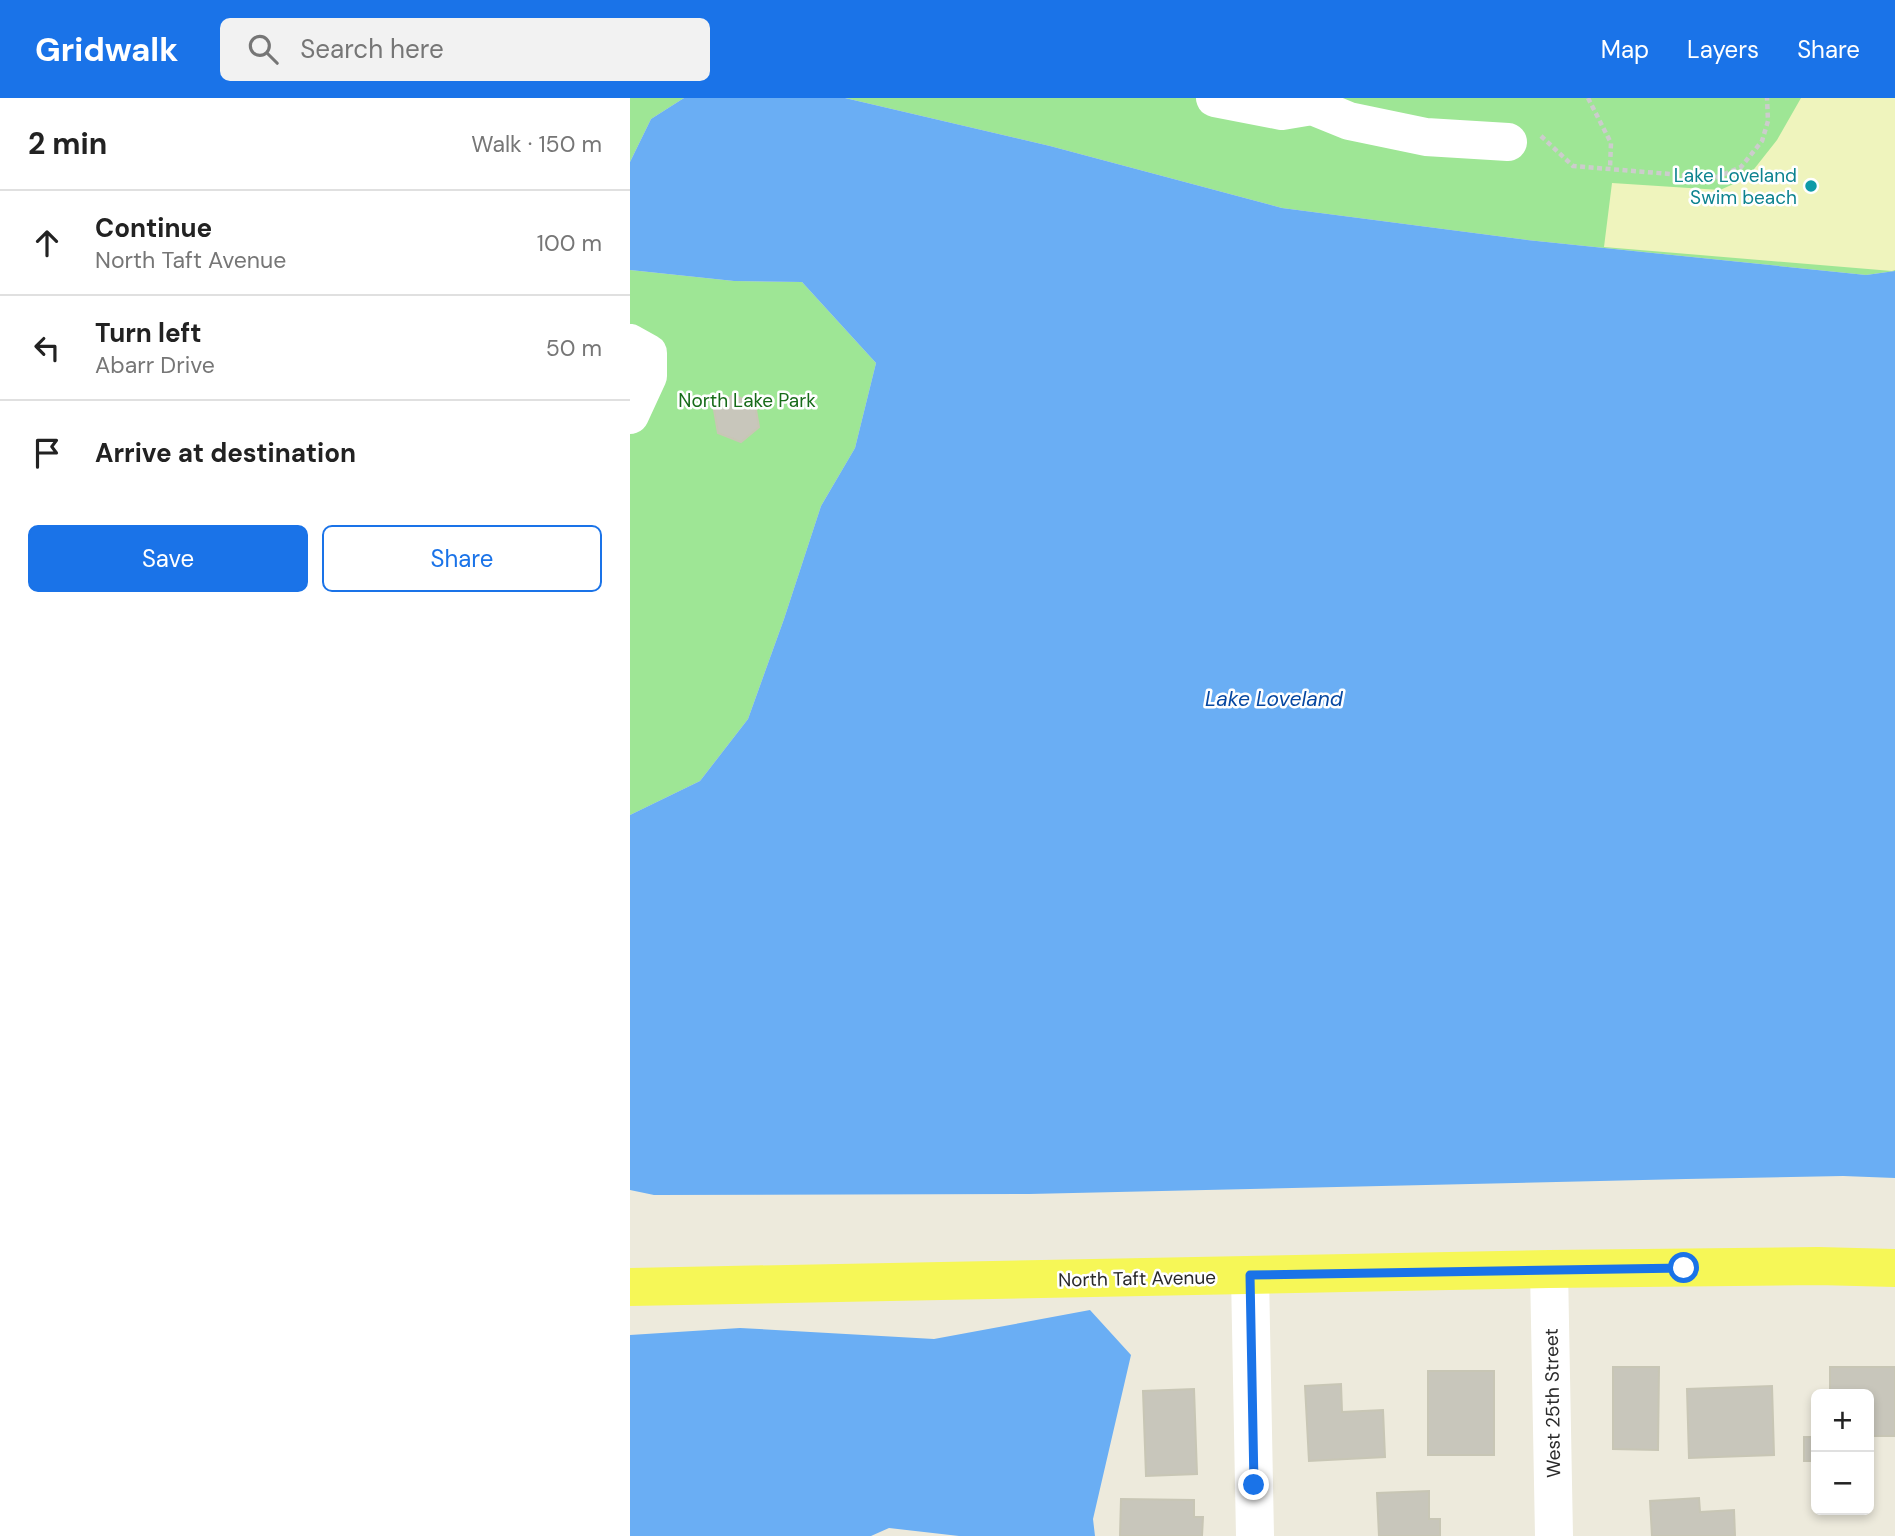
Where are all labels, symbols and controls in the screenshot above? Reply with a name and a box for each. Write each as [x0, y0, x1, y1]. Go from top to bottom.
search box [220, 18, 710, 81]
text: Gridwalk [35, 28, 178, 71]
icon: search [244, 30, 282, 68]
text: Search here [300, 32, 444, 66]
text: Map [1601, 34, 1649, 65]
text: Layers [1687, 34, 1759, 65]
text: Share [1797, 34, 1860, 65]
text: 2 min [28, 124, 107, 163]
text: Walk · 150 m [471, 129, 602, 159]
place label: Lake Loveland Swim beach [1674, 163, 1797, 210]
marker: Lake Loveland Swim beach [1803, 178, 1819, 194]
text: Continue [95, 211, 212, 245]
icon: ahead [28, 224, 66, 262]
text: 100 m [537, 228, 602, 258]
text: North Taft Avenue [95, 245, 286, 275]
text: Turn left [95, 316, 202, 350]
icon: left [28, 329, 66, 367]
text: 50 m [546, 333, 602, 363]
text: Abarr Drive [95, 350, 215, 380]
park label: North Lake Park [678, 388, 816, 413]
icon: arrive [28, 434, 66, 472]
text: Arrive at destination [95, 436, 356, 470]
button: Save [28, 525, 308, 592]
button: Share [322, 525, 602, 592]
water label: Lake Loveland [1205, 685, 1344, 713]
route start [1668, 1252, 1699, 1283]
street label: North Taft Avenue [1058, 1265, 1216, 1292]
street label: West 25th Street [1539, 1328, 1566, 1478]
map controls [1811, 1389, 1874, 1515]
button: + [1811, 1389, 1874, 1452]
button: − [1811, 1452, 1874, 1515]
route end [1238, 1469, 1269, 1500]

